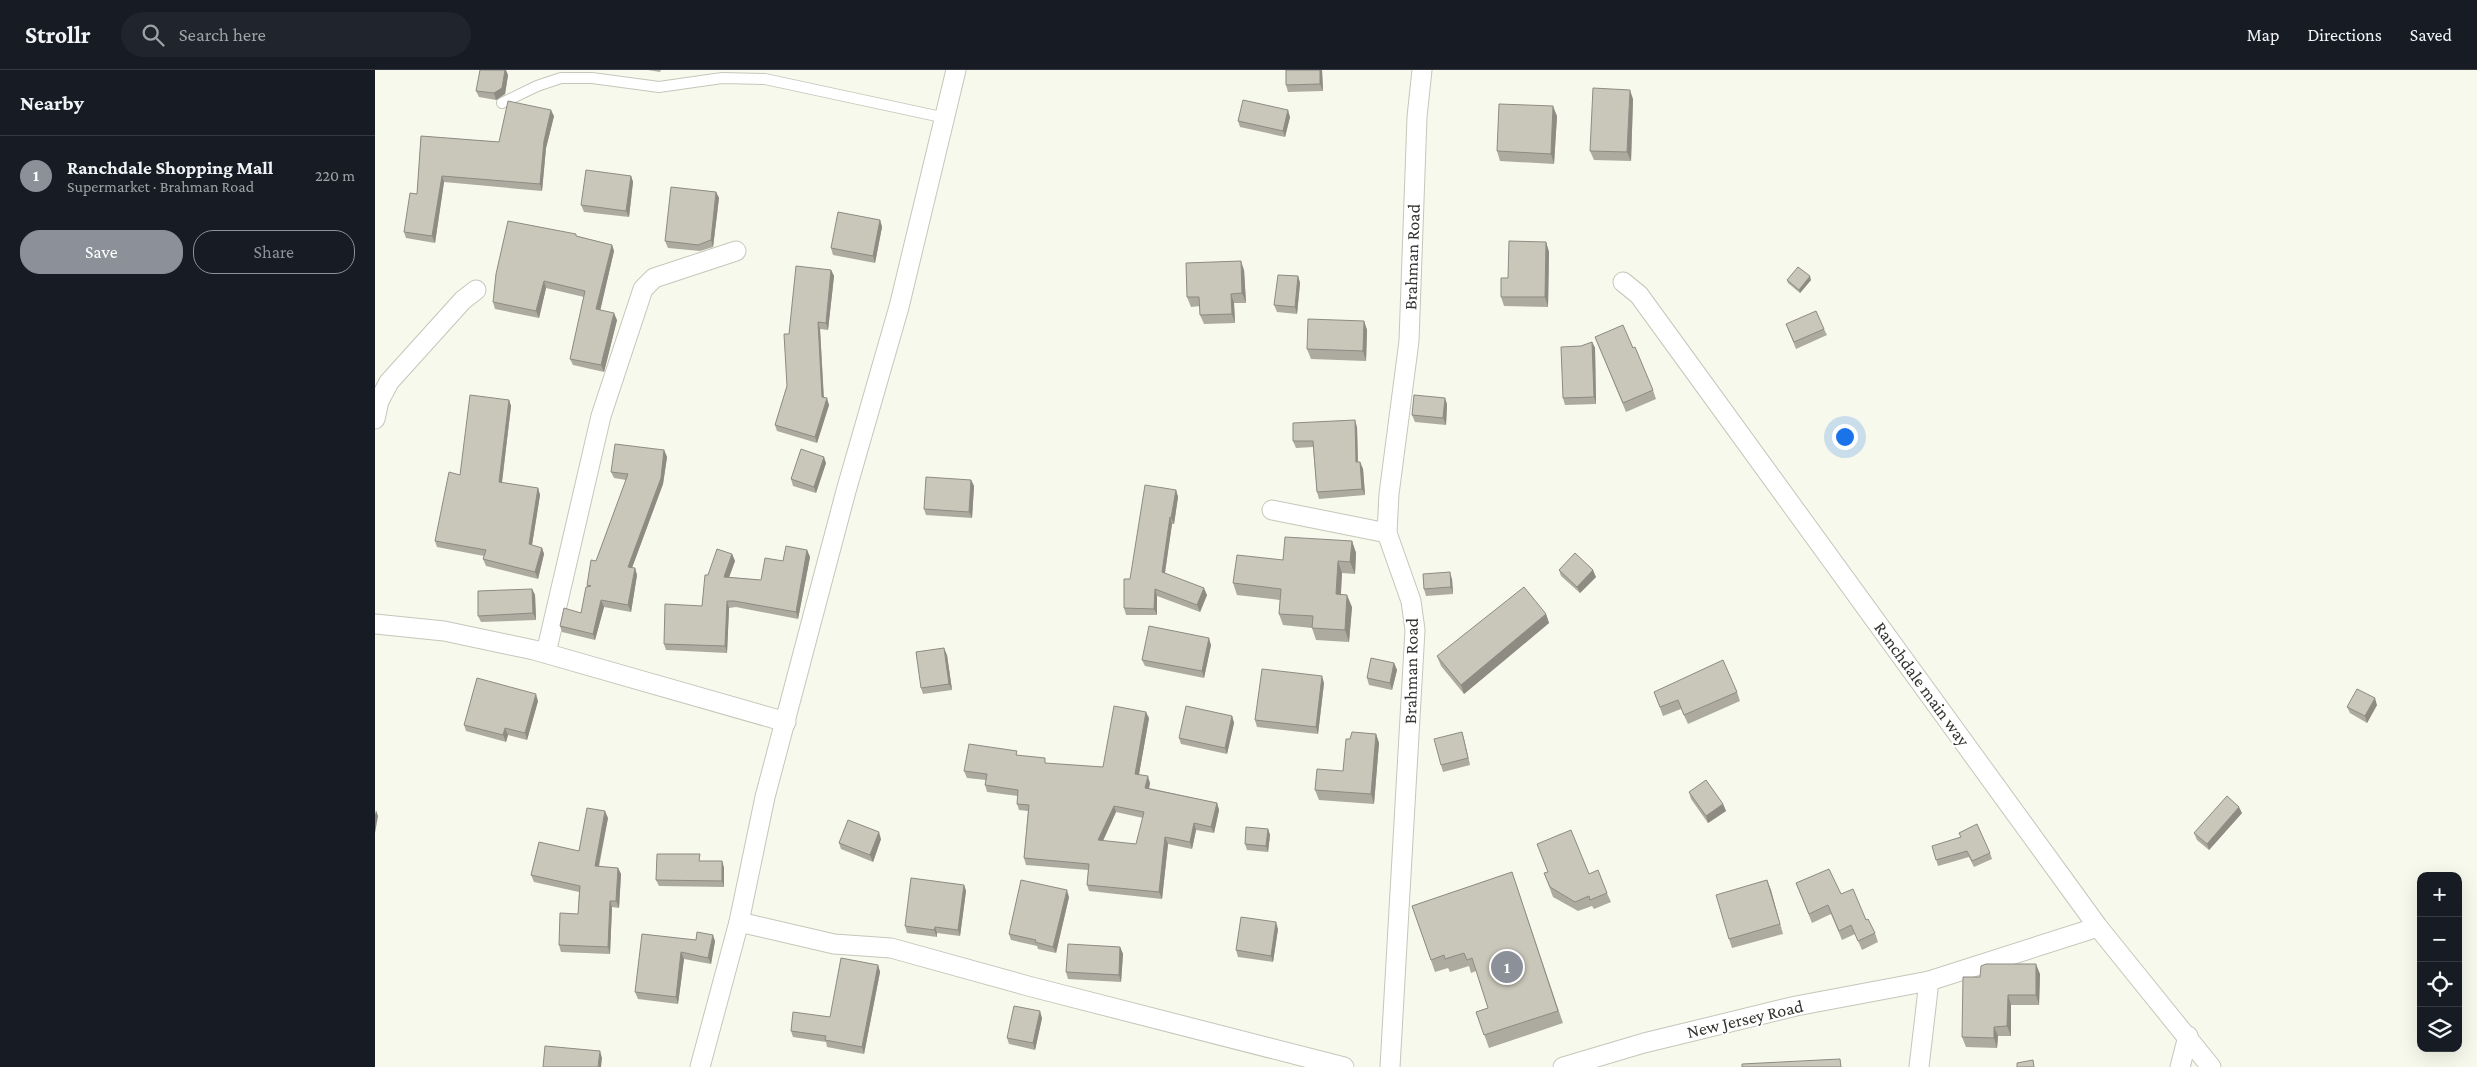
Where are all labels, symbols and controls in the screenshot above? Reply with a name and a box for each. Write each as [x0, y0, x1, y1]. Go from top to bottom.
search box [121, 12, 471, 57]
text: Strollr [25, 21, 91, 48]
icon: search [139, 21, 167, 49]
text: Search here [179, 24, 266, 45]
text: Map [2247, 25, 2279, 45]
text: Directions [2307, 25, 2382, 45]
text: Saved [2410, 25, 2452, 45]
text: Nearby [20, 91, 84, 115]
text: Ranchdale Shopping Mall [67, 157, 273, 178]
text: 1 [33, 167, 39, 184]
text: 220 m [315, 167, 355, 184]
text: Supermarket · Brahman Road [67, 178, 254, 195]
street label: Brahman Road [1400, 203, 1424, 310]
button: Save [20, 230, 183, 274]
button: Share [193, 230, 355, 274]
your location [1832, 424, 1858, 450]
street label: Brahman Road [1400, 617, 1422, 724]
street label: Ranchdale main way [1870, 618, 1974, 751]
map controls [2417, 872, 2462, 1052]
button: + [2417, 872, 2462, 917]
button: − [2417, 917, 2462, 962]
pin: 1 [1491, 948, 1523, 986]
button: locate [2417, 962, 2462, 1007]
street label: New Jersey Road [1685, 996, 1806, 1042]
button: layers [2417, 1007, 2462, 1052]

